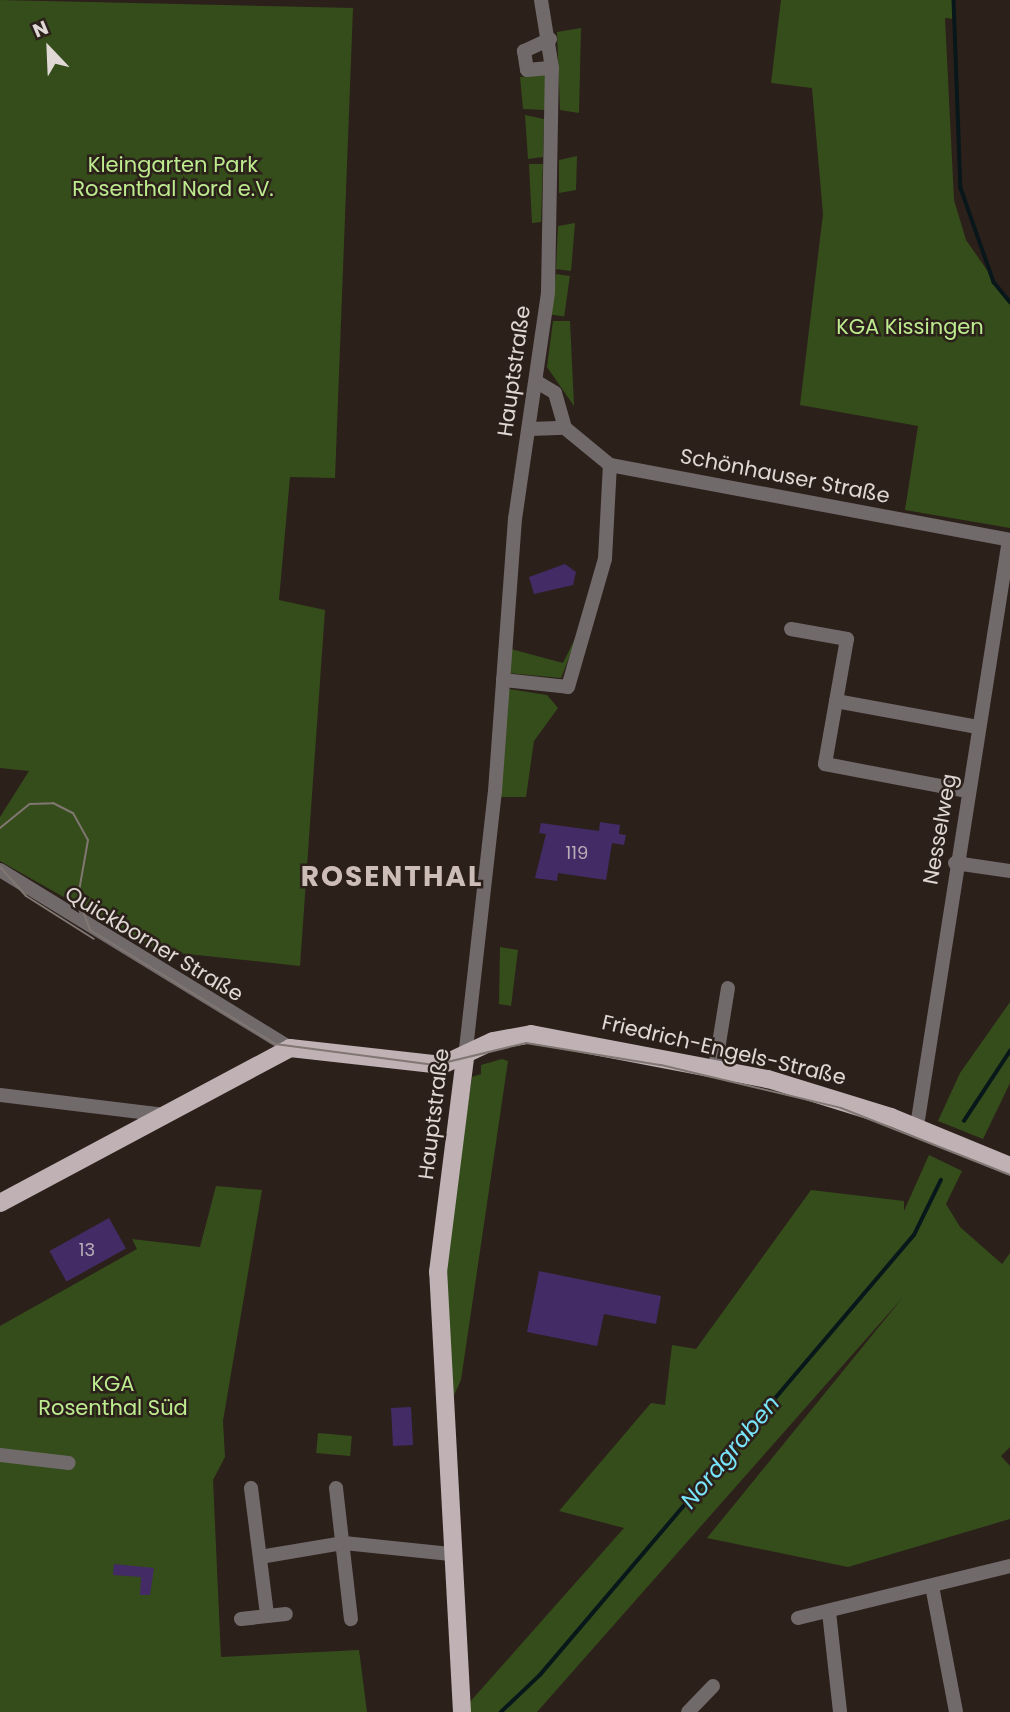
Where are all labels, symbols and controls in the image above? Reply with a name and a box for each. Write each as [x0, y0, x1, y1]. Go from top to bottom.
north arrow [14, 14, 84, 84]
text: N [29, 14, 52, 44]
park label: Kleingarten Park Rosenthal Nord e.V. [72, 152, 274, 202]
street label: Hauptstraße [492, 304, 536, 438]
park label: KGA Kissingen [836, 314, 984, 340]
street label: Schönhauser Straße [678, 443, 892, 509]
street label: Nesselweg [918, 772, 962, 886]
house number: 119 [566, 842, 588, 864]
district label: ROSENTHAL [302, 860, 482, 894]
street label: Quickborner Straße [60, 881, 248, 1007]
street label: Friedrich-Engels-Straße [599, 1010, 849, 1090]
street label: Hauptstraße [413, 1047, 455, 1181]
house number: 13 [79, 1239, 95, 1261]
park label: KGA Rosenthal Süd [38, 1371, 188, 1421]
water label: Nordgraben [675, 1390, 785, 1514]

